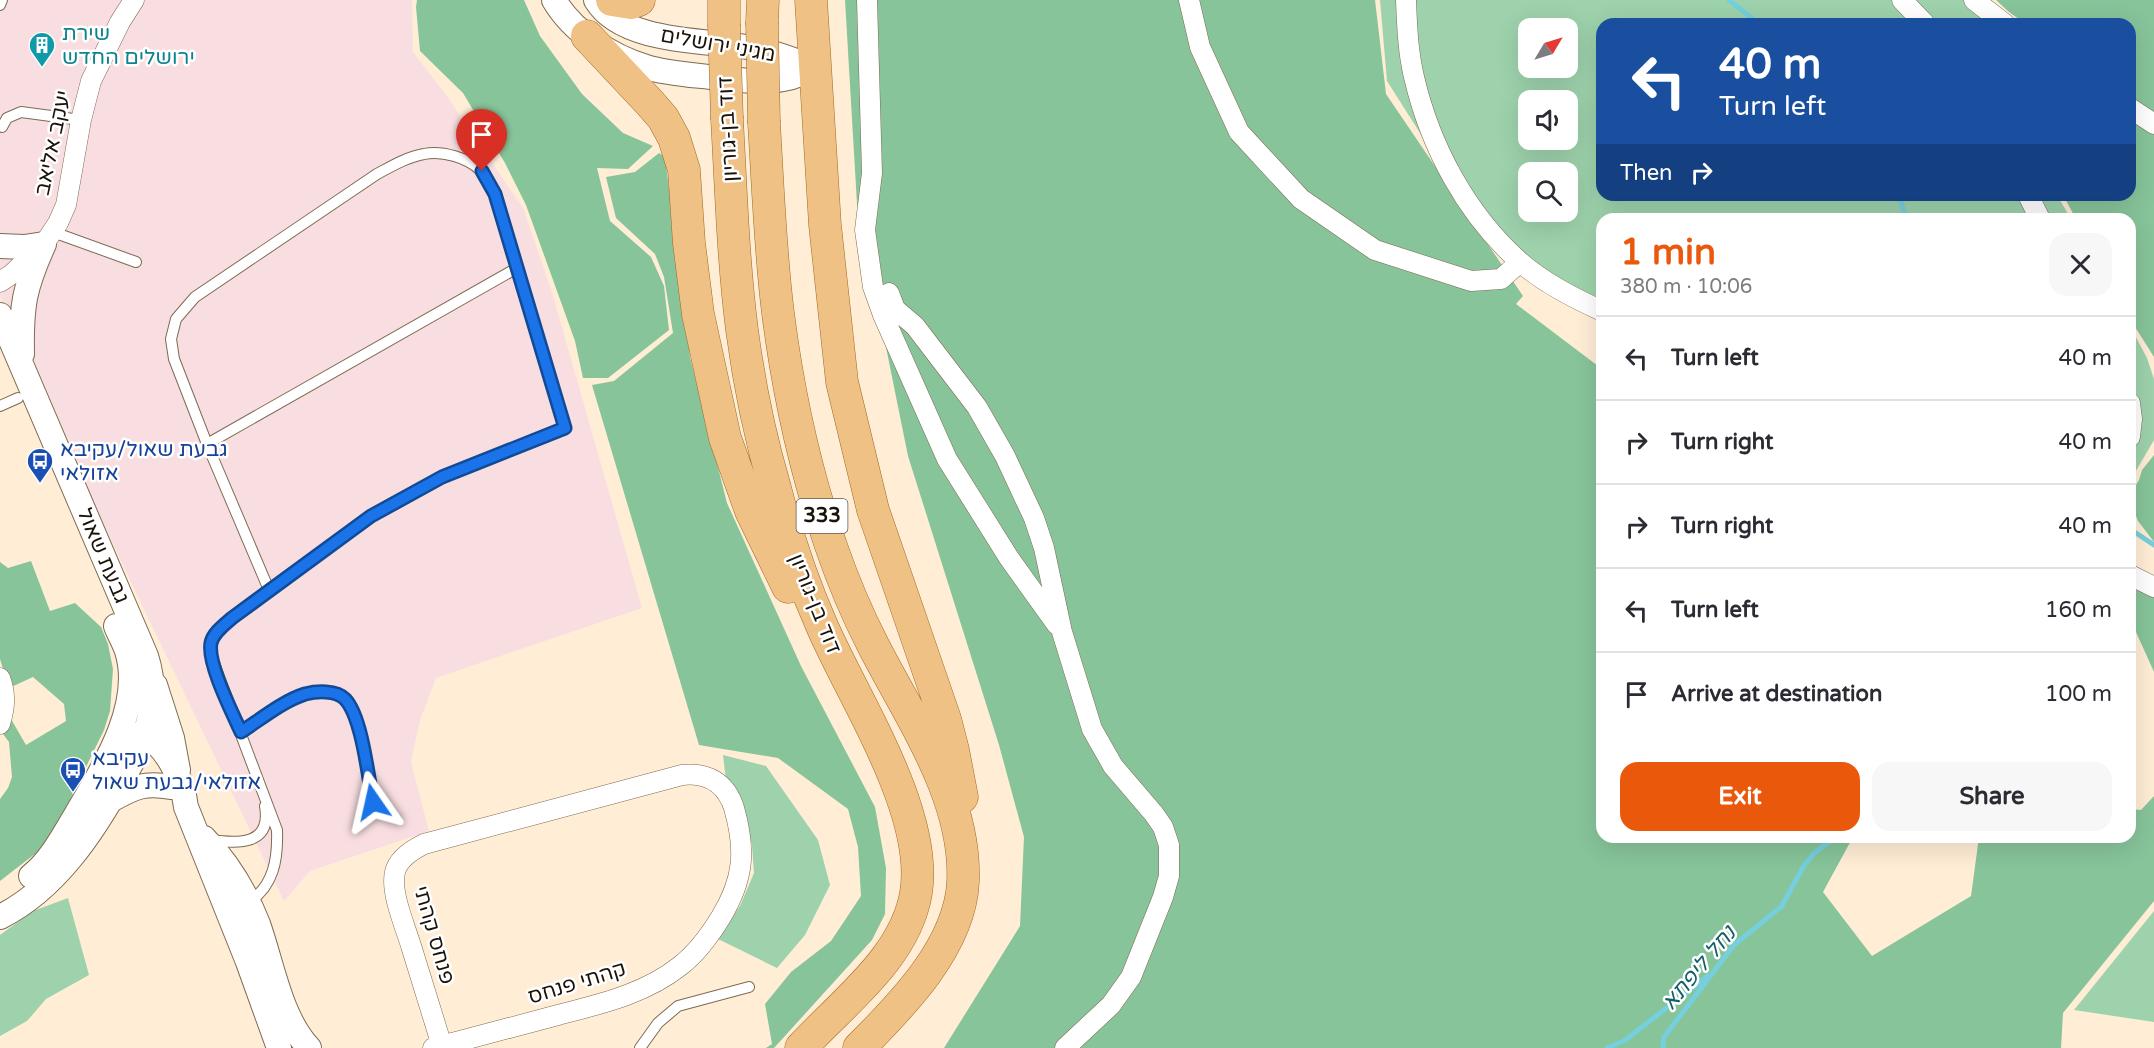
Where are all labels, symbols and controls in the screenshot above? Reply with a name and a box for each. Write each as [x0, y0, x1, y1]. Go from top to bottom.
north arrow [1518, 18, 1578, 78]
map controls [1518, 18, 1578, 222]
place label: שירת ירושלים החדש [62, 21, 195, 70]
street label: מגיני ירושלים [658, 23, 778, 67]
building icon: שירת ירושלים החדש [27, 30, 57, 68]
text: 40 m [1719, 39, 1821, 90]
icon: left [1620, 42, 1698, 120]
street label: דוד בן-גוריון [713, 75, 743, 183]
street label: יעקב אליאב [30, 88, 76, 198]
button: sound [1518, 90, 1578, 150]
text: Turn left [1719, 90, 1826, 123]
pin [456, 109, 507, 171]
icon: arrive [465, 118, 498, 151]
icon: right [1685, 156, 1718, 189]
text: Then [1620, 160, 1673, 186]
button: search [1518, 162, 1578, 222]
text: 1 min [1620, 231, 1716, 274]
button: close [2049, 233, 2112, 296]
text: 380 m · 10:06 [1620, 275, 1752, 299]
icon: left [1620, 342, 1653, 375]
text: Turn left [1671, 345, 1759, 371]
text: 40 m [2058, 345, 2112, 371]
icon: right [1620, 426, 1653, 459]
text: Turn right [1671, 429, 1773, 455]
text: 40 m [2058, 429, 2112, 455]
place label: גבעת שאול/עקיבא אזולאי [60, 437, 228, 486]
bus stop icon: גבעת שאול/עקיבא אזולאי [25, 446, 55, 484]
road number: 333 [796, 499, 848, 533]
street label: גבעת שאול [72, 504, 134, 608]
icon: right [1620, 510, 1653, 543]
text: Turn right [1671, 513, 1773, 539]
text: 40 m [2058, 513, 2112, 539]
street label: דוד בן-גוריון [784, 550, 846, 658]
icon: left [1620, 594, 1653, 627]
text: Turn left [1671, 597, 1759, 623]
text: 160 m [2045, 597, 2112, 623]
icon: arrive [1620, 678, 1653, 711]
text: Arrive at destination [1671, 681, 1882, 707]
text: 100 m [2045, 681, 2112, 707]
place label: עקיבא אזולאי/גבעת שאול [92, 746, 261, 795]
bus stop icon: עקיבא אזולאי/גבעת שאול [58, 755, 88, 793]
button: Exit [1620, 762, 1860, 831]
button: Share [1872, 762, 2112, 831]
position arrow [341, 770, 405, 834]
street label: פנחס קהתי [408, 883, 460, 987]
water label: נחל ליפתא [1656, 919, 1743, 1015]
street label: קהתי פנחס [525, 956, 629, 1010]

